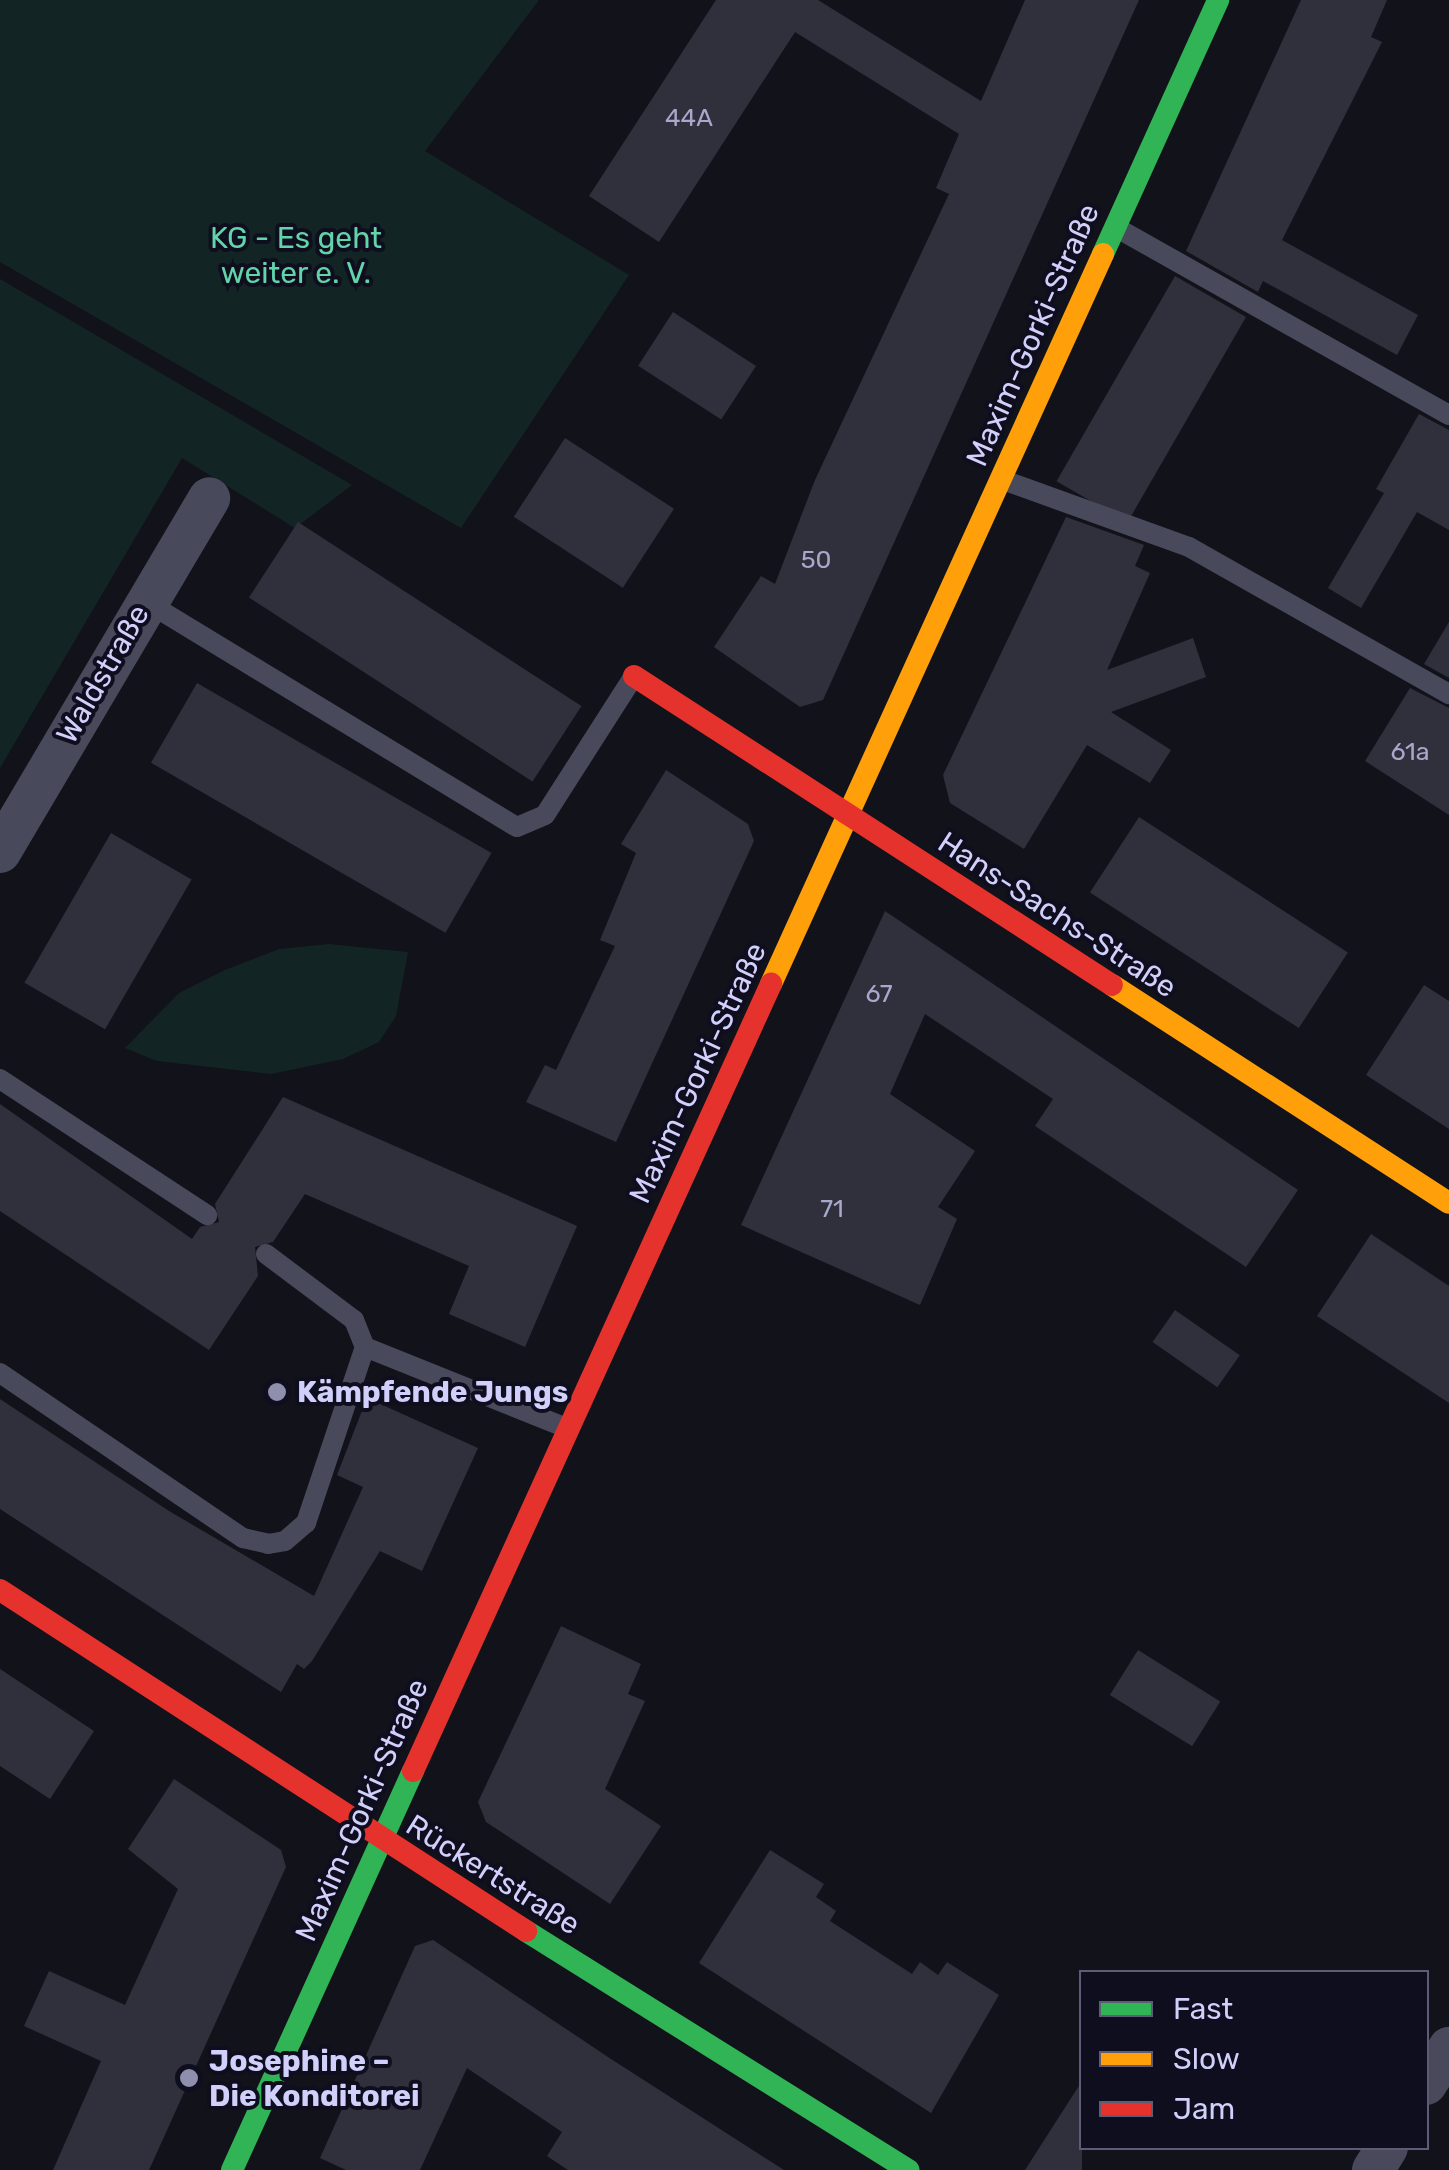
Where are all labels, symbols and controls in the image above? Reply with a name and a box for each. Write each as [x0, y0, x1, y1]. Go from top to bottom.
house number: 44A [665, 103, 713, 133]
street label: Maxim-Gorki-Straße [959, 198, 1107, 472]
park label: KG - Es geht weiter e. V. [210, 220, 382, 290]
house number: 50 [801, 545, 831, 575]
street label: Waldstraße [49, 598, 157, 750]
house number: 61a [1391, 737, 1429, 767]
street label: Hans-Sachs-Straße [931, 825, 1183, 1005]
street label: Maxim-Gorki-Straße [622, 937, 774, 1209]
house number: 67 [865, 979, 893, 1009]
house number: 71 [820, 1194, 844, 1224]
place label: Kämpfende Jungs [297, 1374, 568, 1410]
marker: Kämpfende Jungs [266, 1381, 288, 1403]
street label: Maxim-Gorki-Straße [288, 1673, 436, 1947]
street label: Rückertstraße [399, 1807, 587, 1943]
legend [1079, 1970, 1429, 2150]
text: Fast [1173, 1991, 1233, 2027]
text: Slow [1173, 2041, 1240, 2077]
place label: Josephine – Die Konditorei [209, 2043, 420, 2114]
marker: Josephine – Die Konditorei [178, 2067, 200, 2089]
text: Jam [1173, 2091, 1235, 2127]

